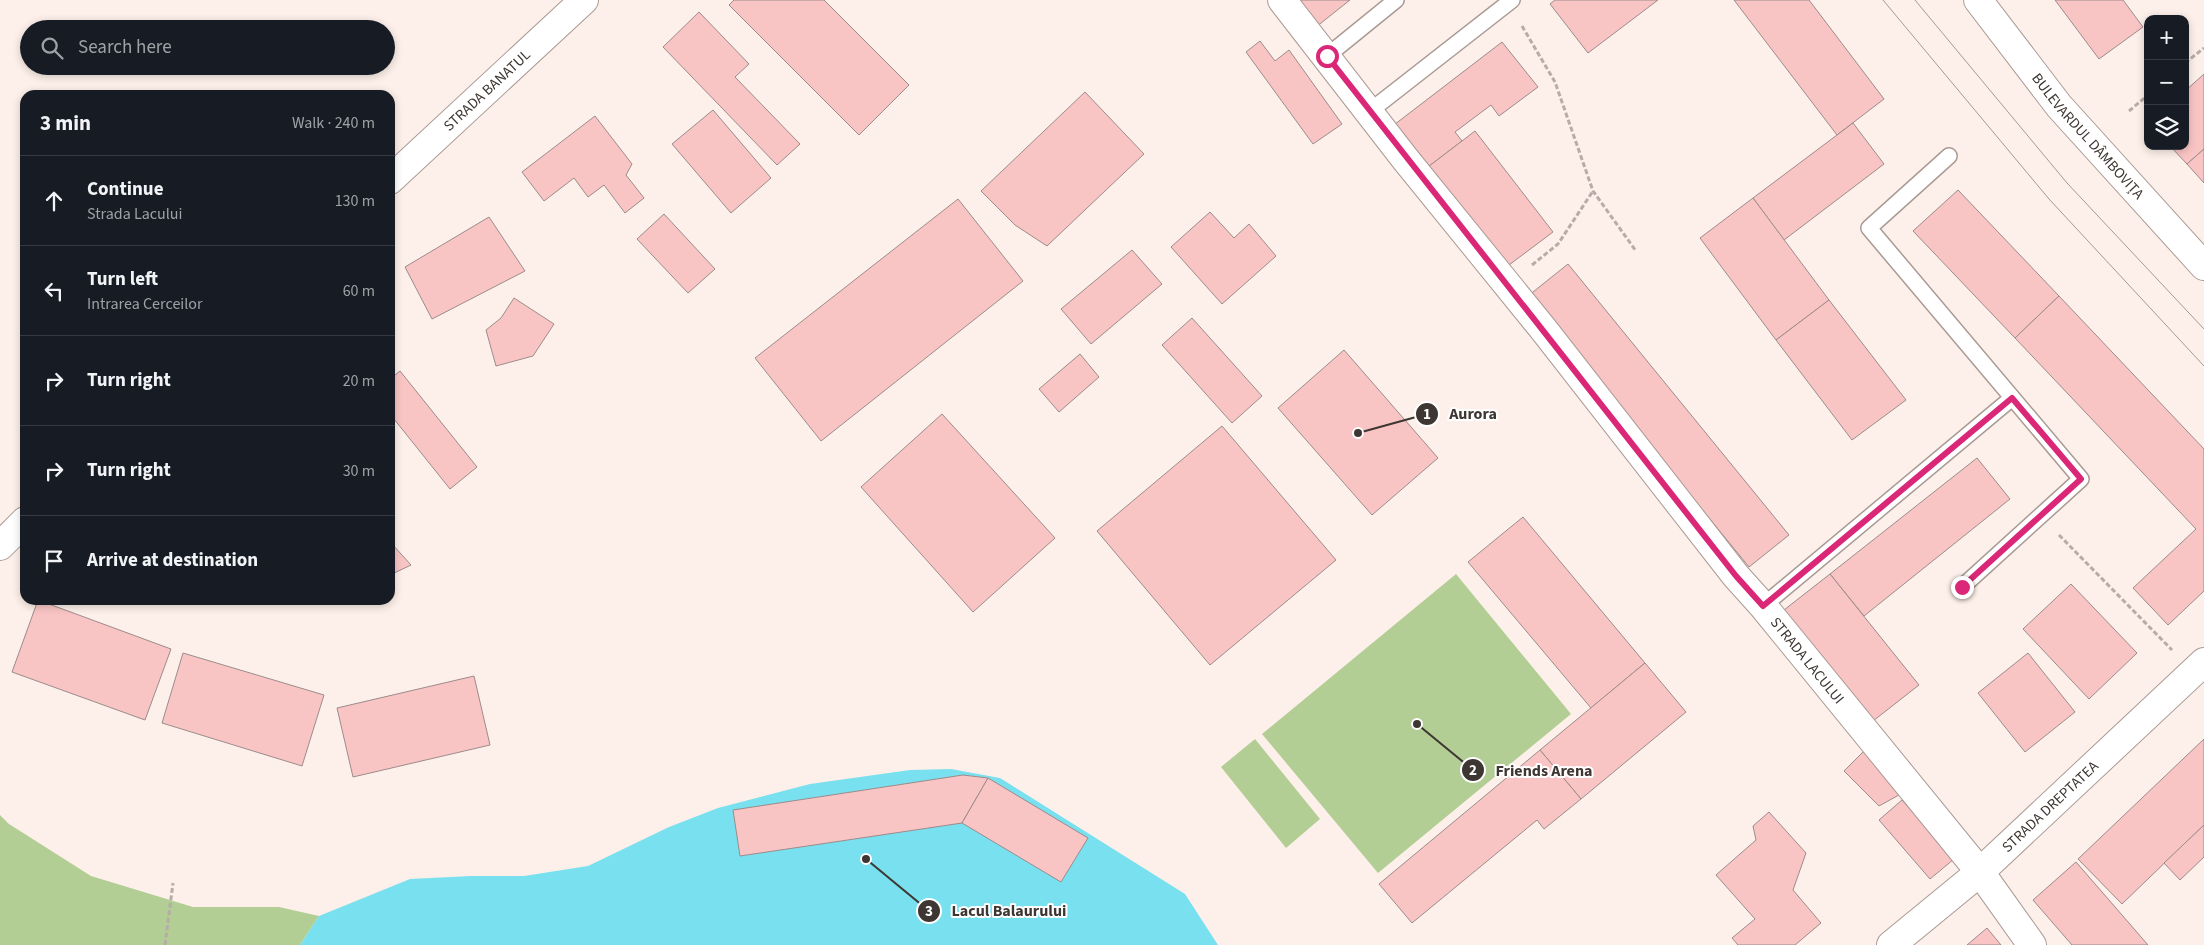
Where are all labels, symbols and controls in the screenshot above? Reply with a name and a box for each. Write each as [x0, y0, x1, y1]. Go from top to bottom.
map controls [2144, 15, 2189, 150]
button: + [2144, 15, 2189, 60]
search box [20, 20, 395, 75]
icon: search [38, 34, 66, 62]
text: Search here [78, 34, 172, 61]
street label: STRADA BANATUL [439, 45, 535, 136]
route start [1316, 45, 1339, 68]
button: − [2144, 60, 2189, 105]
street label: BULEVARDUL DÂMBOVIȚA [2027, 69, 2149, 204]
button: layers [2144, 105, 2189, 150]
text: 3 min [40, 108, 91, 138]
text: Walk · 240 m [292, 112, 375, 134]
text: Continue [87, 176, 164, 203]
icon: ahead [40, 187, 68, 215]
text: 130 m [335, 190, 375, 212]
text: Strada Lacului [87, 203, 183, 225]
text: Turn left [87, 266, 158, 293]
icon: left [40, 277, 68, 305]
text: 60 m [343, 280, 375, 302]
text: Intrarea Cerceilor [87, 293, 203, 315]
icon: right [40, 367, 68, 395]
text: Turn right [87, 367, 171, 394]
text: 20 m [343, 370, 375, 392]
callout: Aurora [1415, 398, 1507, 429]
text: Aurora [1448, 403, 1497, 425]
text: 1 [1423, 404, 1431, 425]
icon: right [40, 457, 68, 485]
text: Turn right [87, 457, 171, 484]
text: 30 m [343, 460, 375, 482]
icon: arrive [40, 547, 68, 575]
text: Arrive at destination [87, 547, 258, 574]
route end [1951, 576, 1974, 599]
street label: STRADA LACULUI [1766, 612, 1849, 708]
callout: Friends Arena [1461, 755, 1603, 786]
street label: STRADA DREPTATEA [1997, 755, 2103, 857]
text: 2 [1469, 760, 1477, 781]
text: Friends Arena [1496, 760, 1593, 782]
callout: Lacul Balaurului [917, 895, 1077, 926]
text: Lacul Balaurului [952, 900, 1066, 922]
text: 3 [925, 901, 933, 922]

